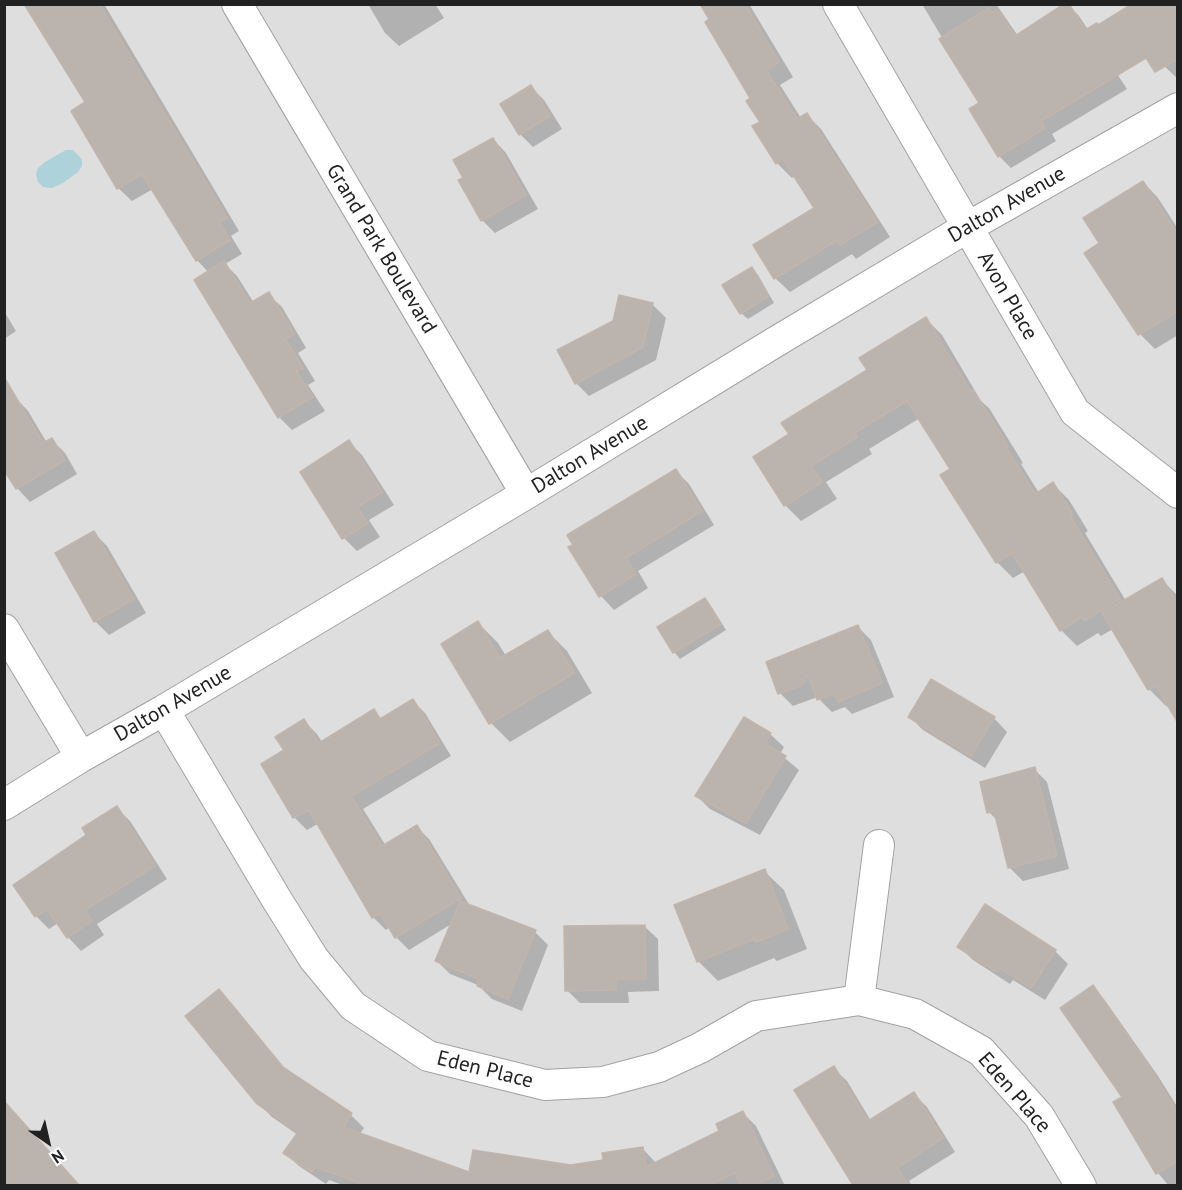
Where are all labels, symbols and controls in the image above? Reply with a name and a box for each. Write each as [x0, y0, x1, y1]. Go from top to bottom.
street label: Grand Park Boulevard [320, 160, 442, 338]
street label: Dalton Avenue [944, 161, 1070, 249]
street label: Avon Place [972, 247, 1042, 345]
street label: Dalton Avenue [527, 410, 653, 500]
street label: Dalton Avenue [110, 660, 236, 748]
street label: Eden Place [434, 1046, 536, 1094]
street label: Eden Place [972, 1048, 1056, 1138]
north arrow [18, 1112, 78, 1172]
text: N [48, 1146, 68, 1168]

